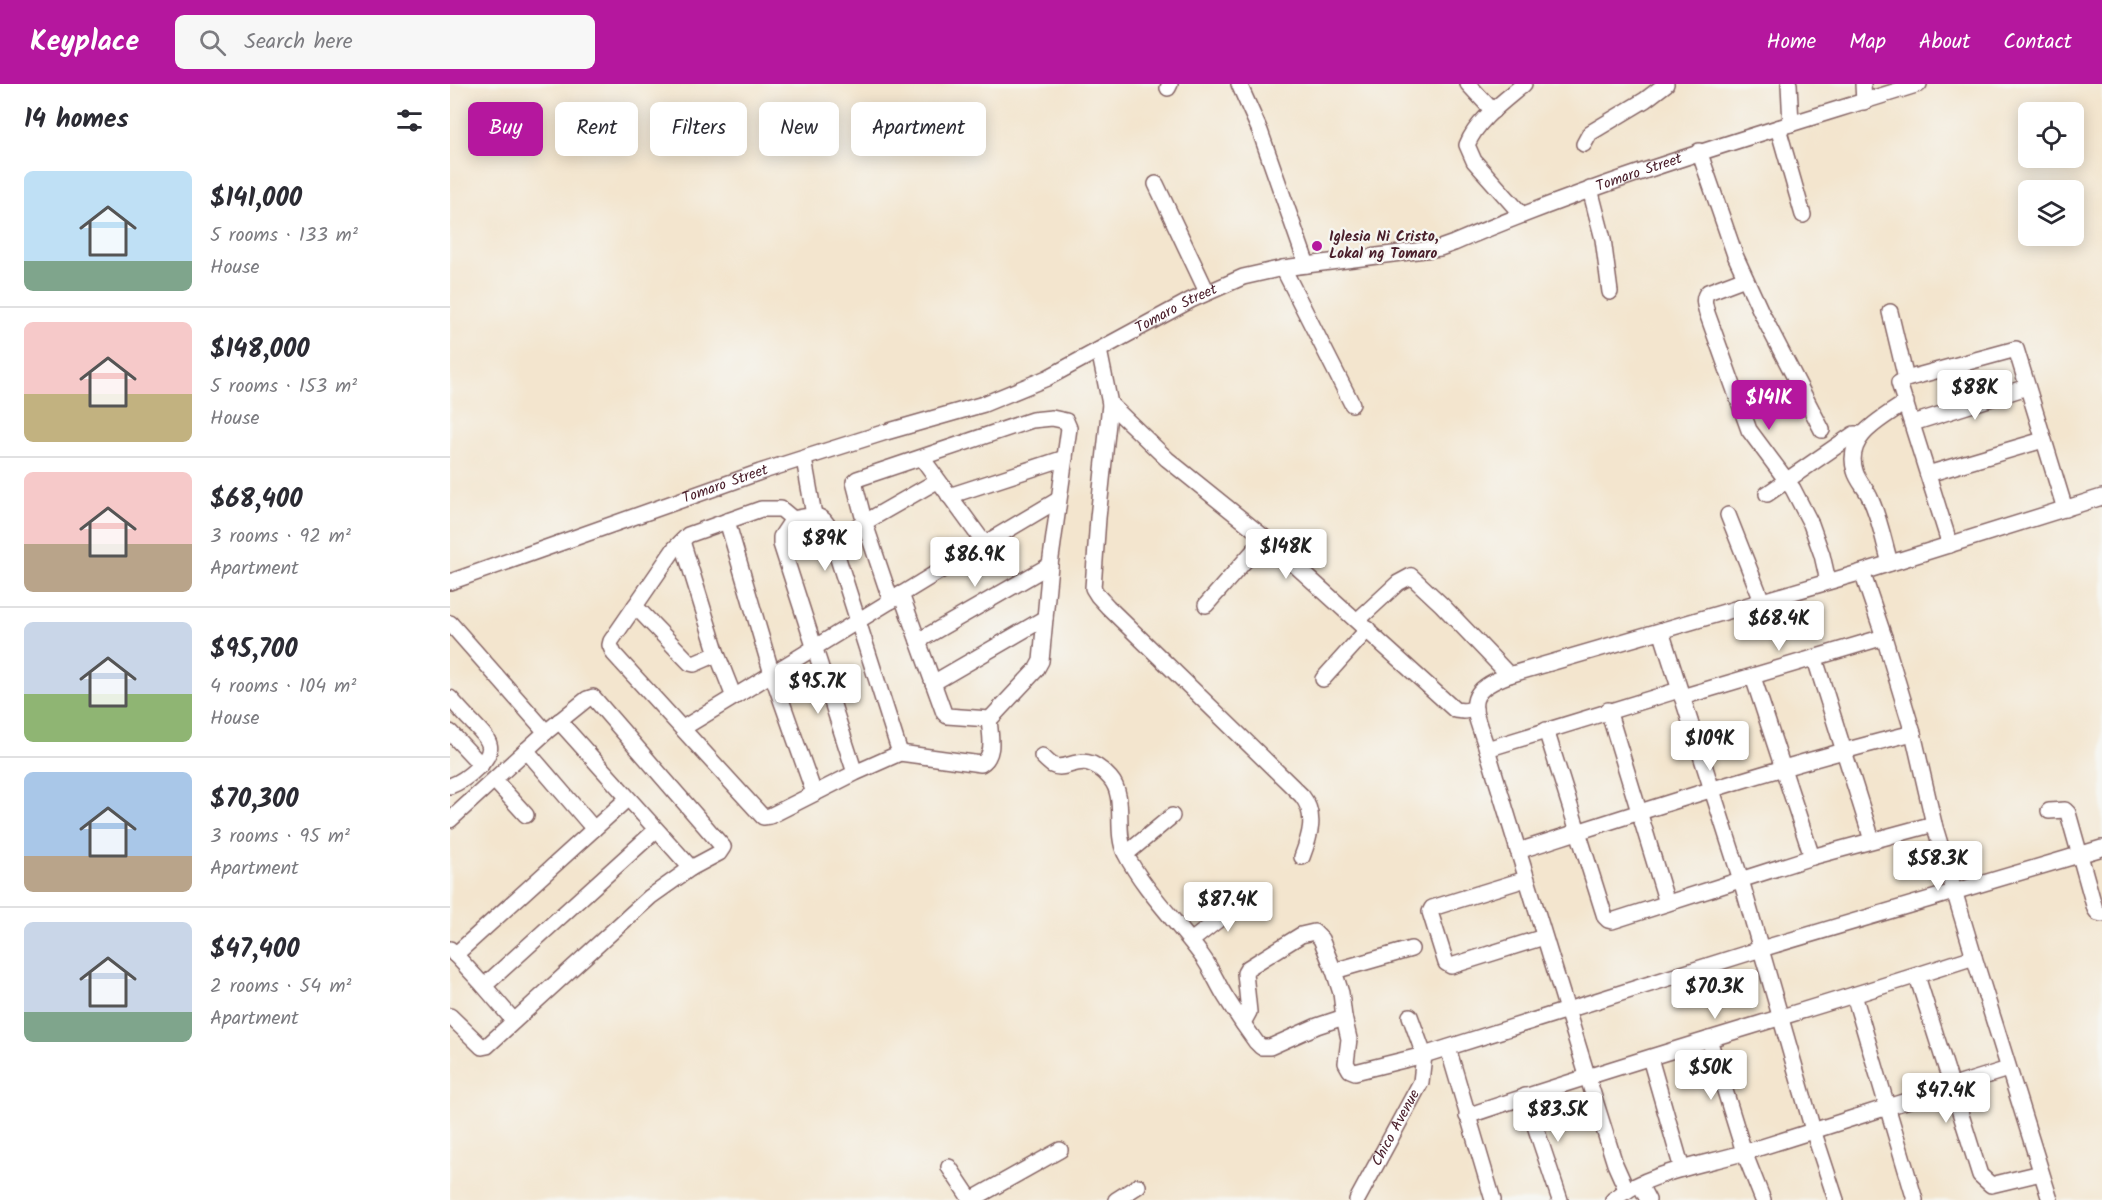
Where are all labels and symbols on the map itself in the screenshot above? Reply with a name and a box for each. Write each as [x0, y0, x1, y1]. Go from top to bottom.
street label: Tomaro Street [1593, 147, 1686, 199]
place label: Iglesia Ni Cristo, Lokal ng Tomaro [1329, 225, 1439, 266]
marker: Iglesia Ni Cristo, Lokal ng Tomaro [1310, 239, 1324, 253]
street label: Tomaro Street [1131, 278, 1222, 340]
pin: $88K [1939, 370, 2011, 421]
pin: $141K [1727, 380, 1811, 431]
street label: Tomaro Street [679, 458, 771, 511]
pin: $89K [789, 521, 861, 572]
pin: $148K [1244, 529, 1328, 580]
pin: $86.9K [926, 537, 1024, 588]
pin: $68.4K [1730, 601, 1828, 652]
pin: $95.7K [769, 664, 867, 715]
pin: $109K [1668, 721, 1752, 772]
pin: $58.3K [1889, 841, 1987, 892]
pin: $87.4K [1179, 882, 1277, 933]
pin: $70.3K [1666, 969, 1764, 1020]
pin: $50K [1675, 1050, 1747, 1101]
pin: $47.4K [1897, 1073, 1995, 1124]
street label: Chico Avenue [1365, 1085, 1427, 1171]
pin: $83.5K [1509, 1092, 1607, 1143]

